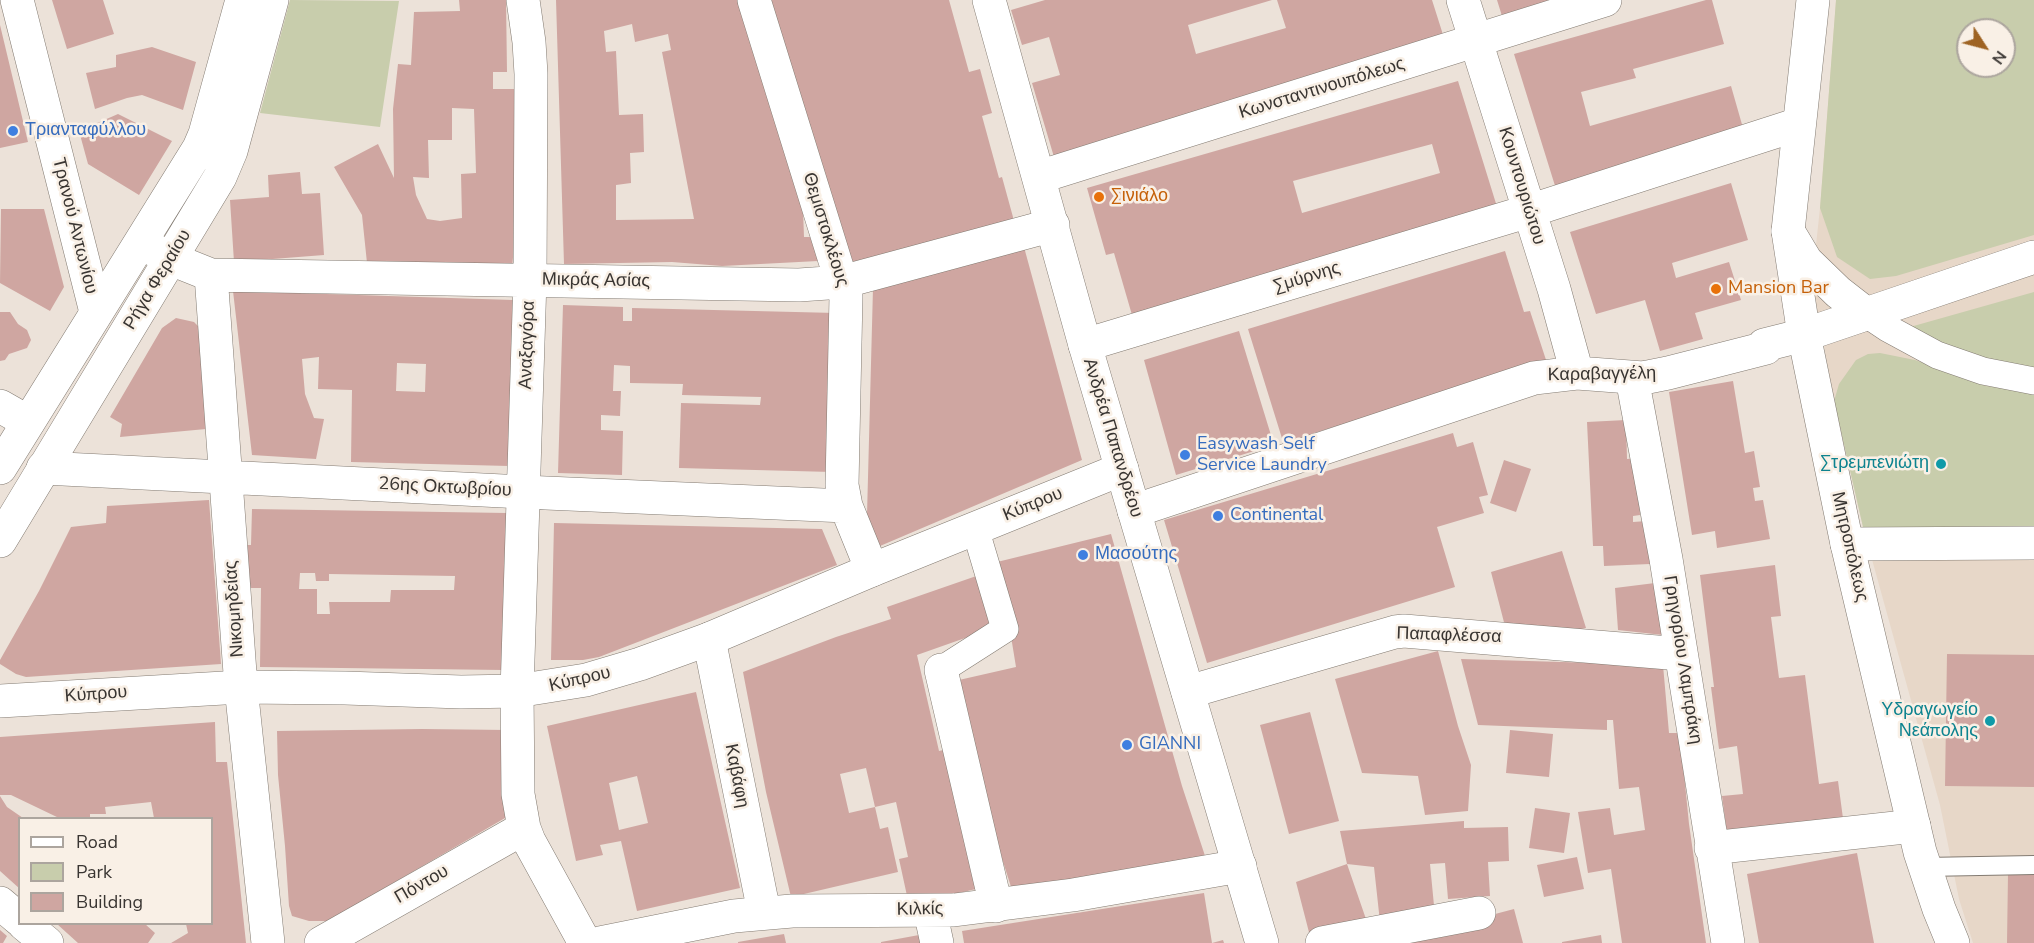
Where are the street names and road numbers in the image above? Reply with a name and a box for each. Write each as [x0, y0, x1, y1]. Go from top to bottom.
street label: Κωνσταντινουπόλεως [1237, 54, 1407, 124]
street label: Κουντουριώτου [1493, 124, 1549, 248]
street label: Τρανού Αντωνίου [47, 156, 101, 296]
street label: Θεμιστοκλέους [797, 170, 853, 290]
street label: Ρήγα Φεραίου [120, 226, 196, 334]
street label: Σμύρνης [1271, 258, 1343, 298]
street label: Μικράς Ασίας [542, 269, 650, 293]
street label: Αναξαγόρα [516, 300, 540, 390]
street label: Ανδρέα Παπανδρέου [1077, 356, 1147, 520]
street label: Καραβαγγέλη [1548, 363, 1656, 387]
street label: 26ης Οκτωβρίου [378, 474, 512, 502]
street label: Κύπρου [1000, 483, 1066, 527]
street label: Μητροπόλεως [1826, 490, 1872, 604]
street label: Νικομηδείας [221, 560, 249, 658]
street label: Γρηγορίου Λαμπράκη [1658, 574, 1706, 746]
street label: Παπαφλέσσα [1396, 623, 1502, 649]
street label: Κύπρου [547, 662, 613, 698]
street label: Κύπρου [64, 682, 128, 708]
street label: Καβάφη [719, 742, 753, 810]
street label: Πόντου [391, 861, 453, 909]
street label: Κιλκίς [896, 899, 944, 921]

